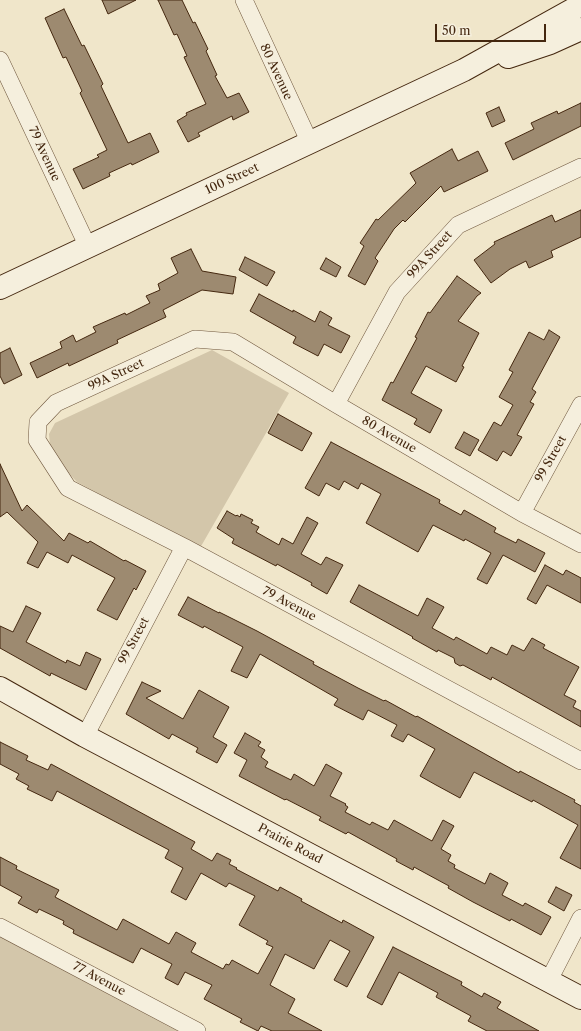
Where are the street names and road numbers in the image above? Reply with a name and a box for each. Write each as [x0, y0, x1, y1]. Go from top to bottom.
street label: 80 Avenue [257, 42, 295, 102]
street label: 79 Avenue [25, 124, 63, 184]
street label: 100 Street [203, 160, 261, 198]
street label: 99A Street [405, 228, 455, 282]
street label: 99A Street [86, 356, 146, 394]
street label: 80 Avenue [359, 414, 419, 456]
street label: 99 Street [532, 433, 570, 485]
street label: 79 Avenue [260, 584, 318, 624]
street label: 99 Street [116, 615, 152, 667]
street label: Prairie Road [255, 821, 325, 867]
street label: 77 Avenue [70, 959, 128, 999]

